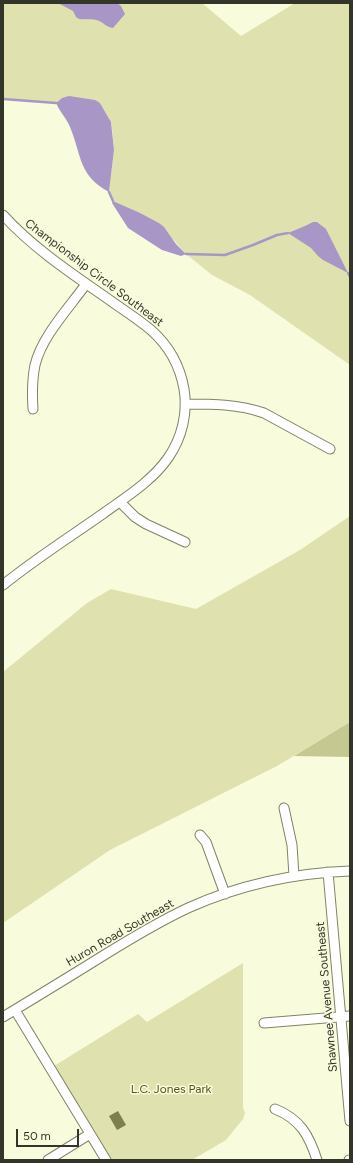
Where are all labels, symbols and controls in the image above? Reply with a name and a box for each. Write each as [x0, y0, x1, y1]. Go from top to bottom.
street label: Championship Circle Southeast [22, 216, 166, 330]
street label: Huron Road Southeast [64, 896, 176, 970]
street label: Shawnee Avenue Southeast [313, 921, 341, 1073]
park label: L.C. Jones Park [131, 1082, 211, 1096]
scale bar [18, 1121, 81, 1147]
text: 50 m [23, 1129, 51, 1143]

